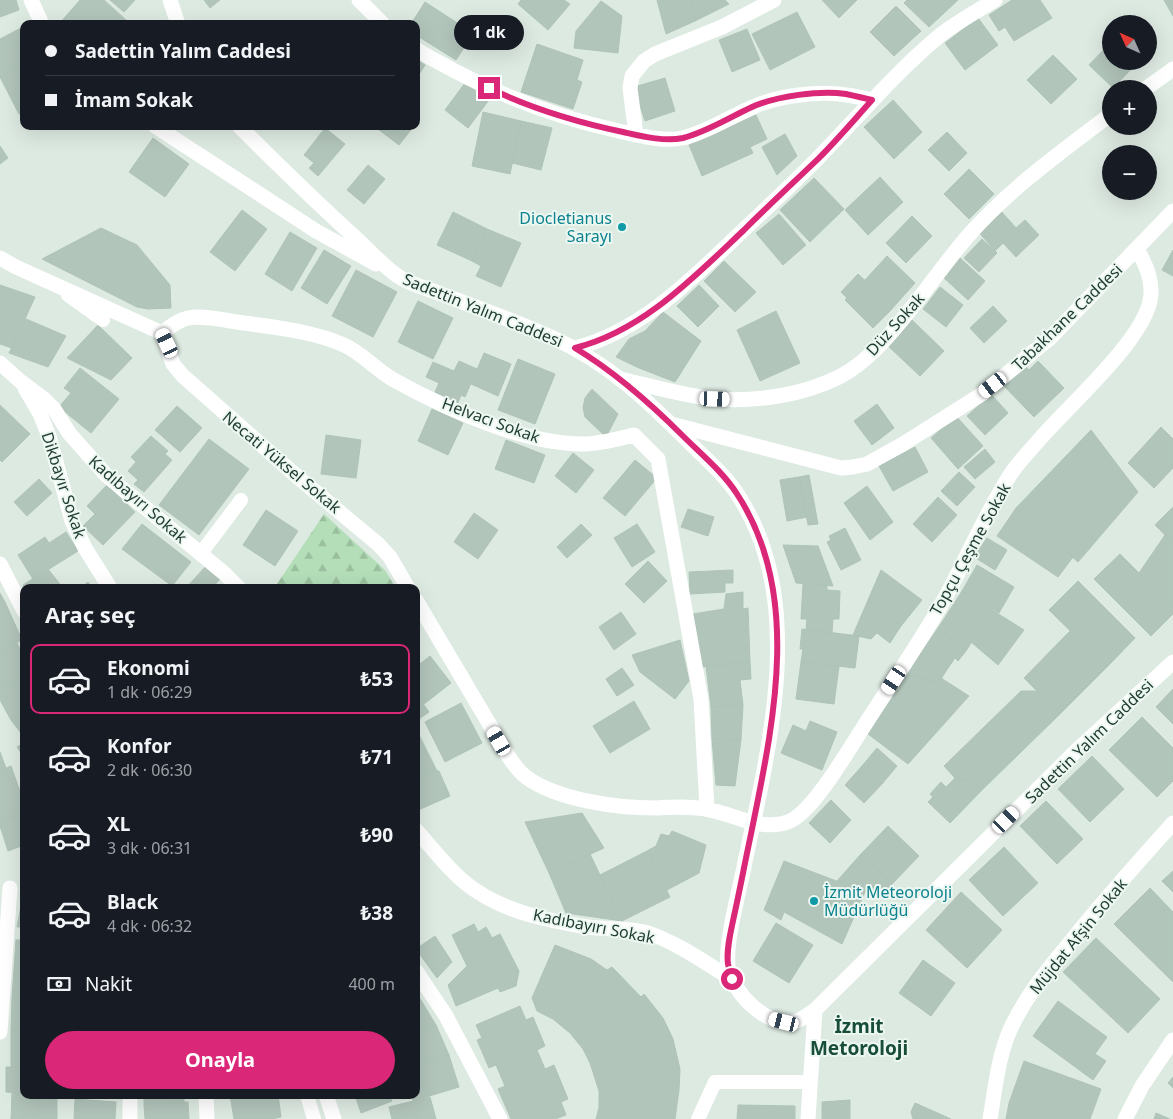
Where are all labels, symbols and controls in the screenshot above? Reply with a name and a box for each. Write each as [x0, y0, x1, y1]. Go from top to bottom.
north arrow [1102, 15, 1158, 70]
map controls [1102, 15, 1157, 200]
callout: 1 dk [454, 16, 524, 51]
text: 1 dk [472, 21, 506, 43]
text: Sadettin Yalım Caddesi [75, 38, 291, 64]
route end [478, 77, 500, 99]
button: + [1102, 80, 1157, 135]
text: İmam Sokak [75, 87, 193, 113]
button: − [1102, 145, 1157, 200]
place label: Diocletianus Sarayı [519, 207, 612, 247]
marker: Diocletianus Sarayı [616, 221, 628, 233]
street label: Tabakhane Caddesi [1007, 259, 1127, 375]
street label: Sadettin Yalım Caddesi [400, 268, 566, 352]
street label: Düz Sokak [861, 287, 929, 360]
car [153, 326, 180, 360]
car [976, 370, 1009, 400]
car [699, 391, 730, 407]
street label: Helvacı Sokak [439, 392, 543, 448]
street label: Necati Yüksel Sokak [218, 406, 346, 518]
street label: Dikbayır Sokak [36, 429, 92, 541]
street label: Kadıbayırı Sokak [84, 450, 192, 548]
street label: Topçu Çeşme Sokak [924, 478, 1016, 619]
text: Araç seç [45, 599, 135, 629]
text: Ekonomi [107, 655, 190, 681]
icon: car [47, 657, 92, 702]
car [879, 663, 908, 697]
text: ₺53 [360, 666, 393, 692]
street label: Sadettin Yalım Caddesi [1020, 674, 1158, 808]
text: 1 dk · 06:29 [107, 681, 192, 703]
car [485, 724, 512, 758]
text: Konfor [107, 733, 172, 759]
icon: car [47, 735, 92, 780]
text: ₺71 [360, 744, 393, 770]
text: 2 dk · 06:30 [107, 759, 192, 781]
car [990, 804, 1021, 836]
text: XL [107, 811, 130, 837]
icon: car [47, 813, 92, 858]
text: ₺90 [360, 822, 393, 848]
text: 3 dk · 06:31 [107, 837, 192, 859]
street label: Müjdat Afşin Sokak [1024, 873, 1132, 999]
place label: İzmit Meteoroloji Müdürlüğü [824, 881, 952, 921]
text: Black [107, 889, 158, 915]
icon: car [47, 891, 92, 936]
marker: İzmit Meteoroloji Müdürlüğü [808, 895, 820, 907]
text: ₺38 [360, 900, 393, 926]
street label: Kadıbayırı Sokak [531, 903, 657, 949]
text: 4 dk · 06:32 [107, 915, 192, 937]
route start [721, 968, 743, 990]
icon: cash [45, 970, 73, 998]
text: Nakit [85, 971, 132, 997]
text: 400 m [348, 973, 395, 995]
car [767, 1011, 800, 1033]
district label: İzmit Metoroloji [810, 1013, 908, 1061]
button: Onayla [45, 1031, 395, 1089]

